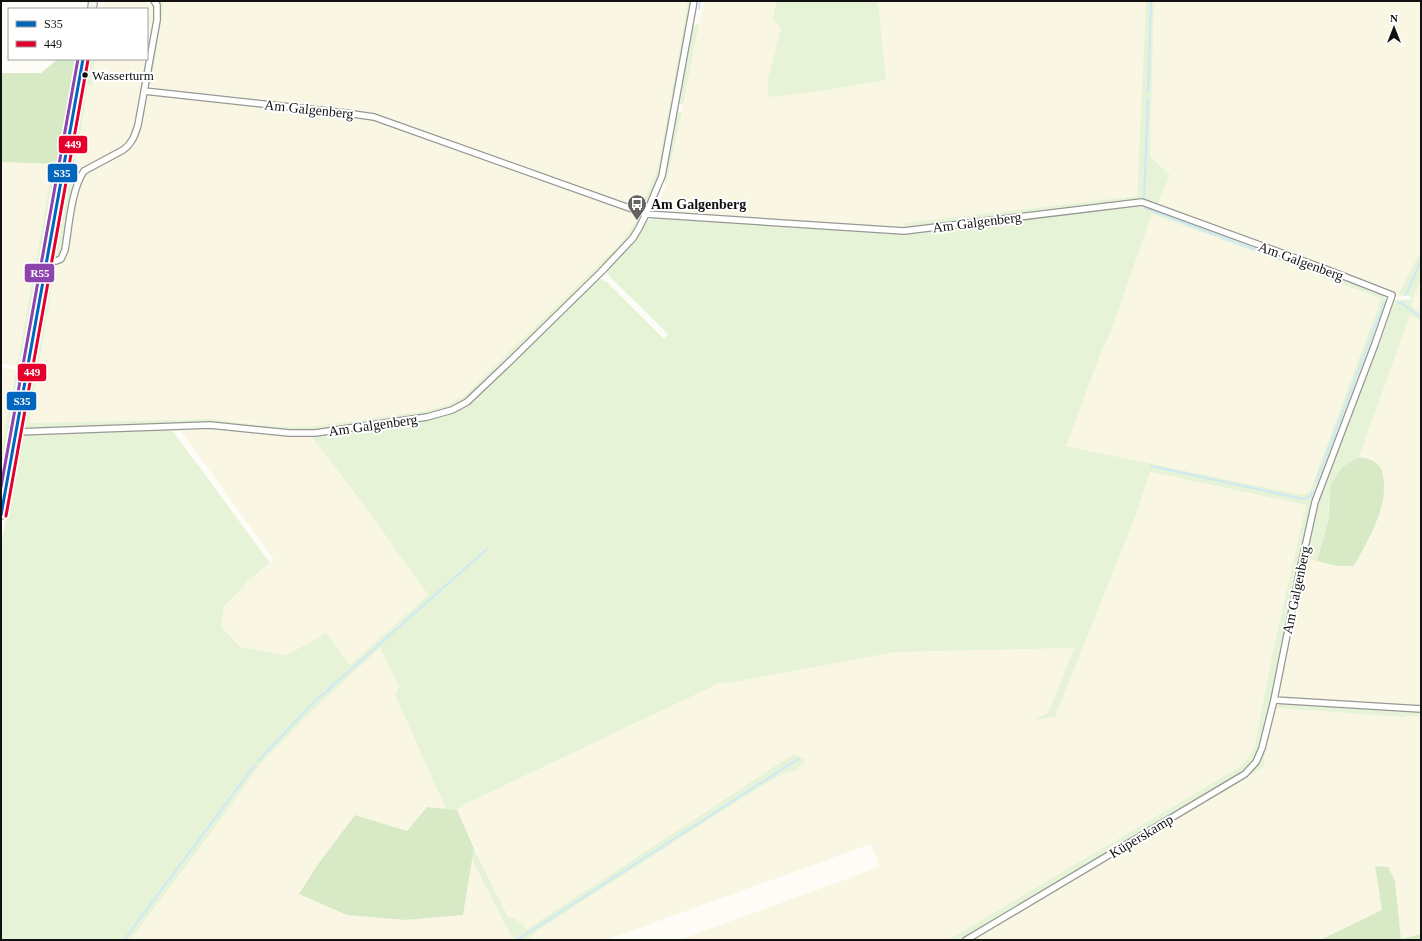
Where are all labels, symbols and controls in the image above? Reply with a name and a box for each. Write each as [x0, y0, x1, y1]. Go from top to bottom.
legend [8, 8, 148, 60]
north arrow [1374, 8, 1414, 48]
text: N [1390, 12, 1398, 24]
text: S35 [44, 17, 63, 31]
text: 449 [44, 37, 62, 51]
place label: Wasserturm [92, 68, 154, 83]
marker: Wasserturm [80, 70, 90, 80]
street label: Am Galgenberg [264, 97, 354, 122]
line badge: 449 [58, 135, 88, 154]
text: 449 [65, 138, 82, 150]
line badge: S35 [47, 163, 78, 183]
text: S35 [53, 167, 71, 179]
bus stop icon: Am Galgenberg [626, 193, 648, 221]
place label: Am Galgenberg [651, 197, 746, 212]
street label: Am Galgenberg [932, 210, 1022, 235]
street label: Am Galgenberg [1256, 239, 1345, 284]
line badge: R55 [24, 263, 55, 283]
text: R55 [31, 267, 50, 279]
line badge: 449 [17, 363, 47, 382]
text: 449 [24, 366, 41, 378]
line badge: S35 [6, 391, 37, 411]
text: S35 [13, 395, 31, 407]
street label: Am Galgenberg [328, 412, 418, 439]
street label: Am Galgenberg [1280, 545, 1313, 635]
street label: Küperskamp [1107, 812, 1176, 861]

